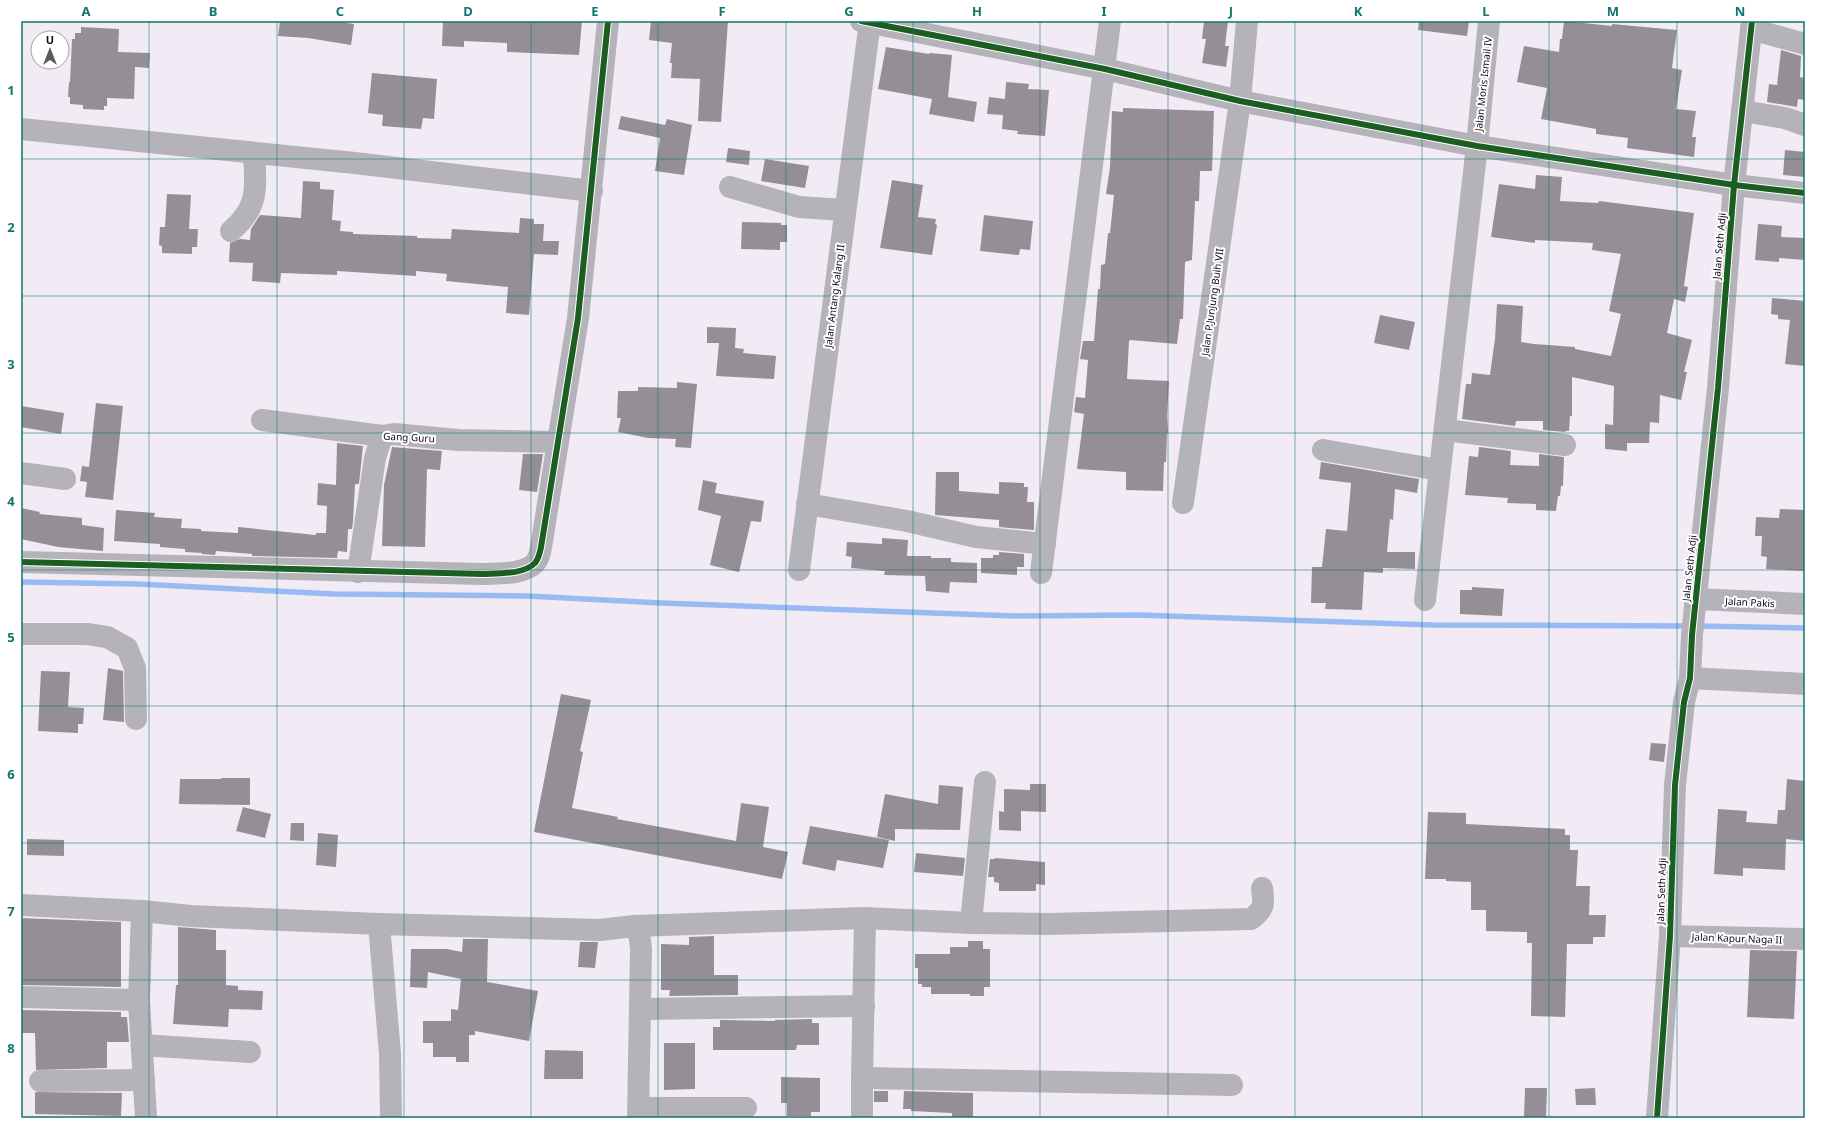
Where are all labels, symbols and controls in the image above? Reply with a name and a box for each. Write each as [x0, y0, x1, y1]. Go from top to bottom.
text: A [82, 2, 91, 20]
text: B [209, 2, 217, 20]
text: C [336, 2, 344, 20]
text: D [463, 2, 473, 20]
text: E [591, 2, 599, 20]
text: F [718, 2, 726, 20]
text: G [844, 2, 854, 20]
text: H [972, 2, 982, 20]
text: I [1101, 2, 1107, 20]
text: J [1228, 2, 1233, 20]
text: K [1354, 2, 1363, 20]
text: L [1482, 2, 1490, 20]
text: M [1607, 2, 1619, 20]
text: N [1735, 2, 1745, 20]
north arrow [30, 30, 70, 70]
text: U [46, 32, 54, 47]
street label: Jalan Moris Ismail IV [1471, 36, 1495, 133]
text: 1 [7, 81, 15, 99]
street label: Jalan Seth Adji [1709, 212, 1729, 281]
text: 2 [7, 218, 15, 236]
street label: Jalan Antang Kalang II [821, 244, 847, 349]
street label: Jalan P.JunJung Buih VII [1197, 247, 1226, 358]
text: 3 [7, 355, 15, 373]
street label: Gang Guru [383, 429, 435, 445]
text: 4 [7, 492, 15, 510]
street label: Jalan Seth Adji [1678, 534, 1699, 603]
street label: Jalan Pakis [1724, 594, 1775, 610]
text: 5 [7, 628, 15, 646]
text: 6 [7, 765, 15, 783]
street label: Jalan Seth Adji [1653, 858, 1669, 925]
text: 7 [7, 902, 15, 920]
street label: Jalan Kapur Naga II [1691, 929, 1782, 947]
text: 8 [7, 1039, 15, 1057]

